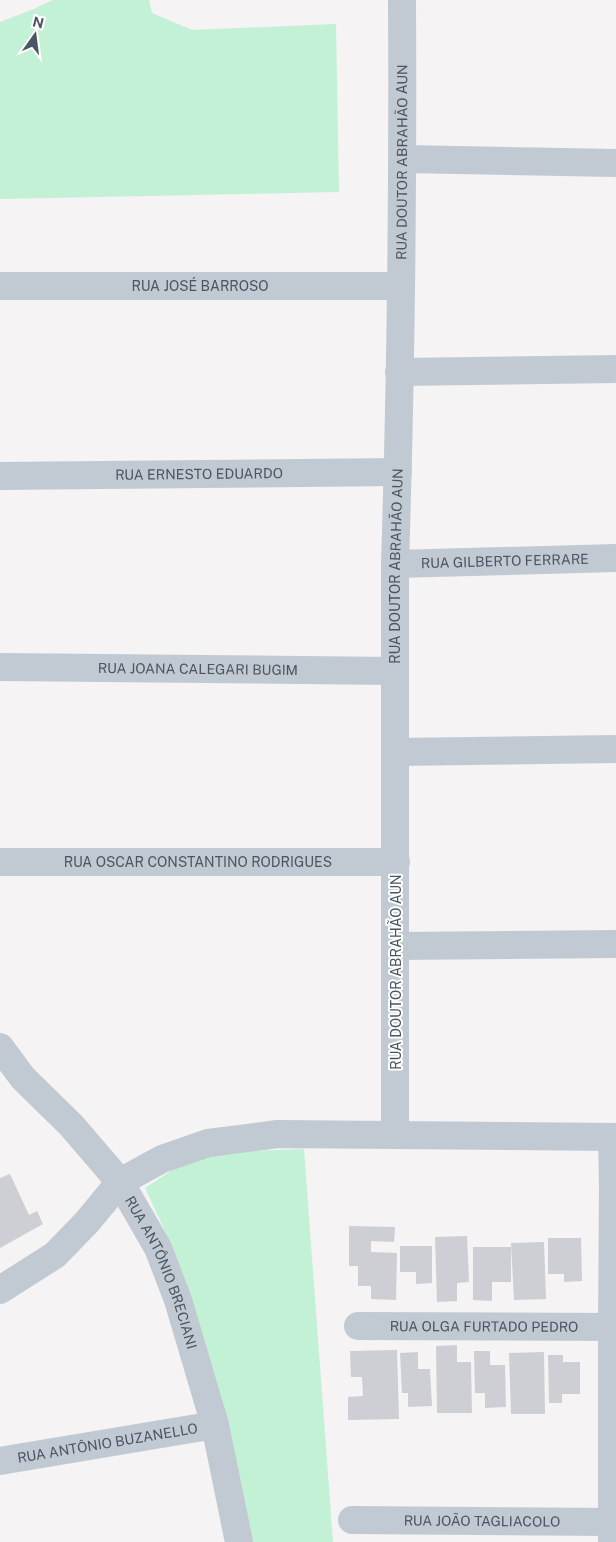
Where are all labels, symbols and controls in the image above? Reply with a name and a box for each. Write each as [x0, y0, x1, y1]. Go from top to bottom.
north arrow [10, 10, 60, 60]
text: N [31, 13, 45, 31]
street label: RUA DOUTOR ABRAHÃO AUN [393, 64, 410, 260]
street label: RUA JOSÉ BARROSO [132, 277, 268, 294]
street label: RUA ERNESTO EDUARDO [115, 465, 283, 483]
street label: RUA DOUTOR ABRAHÃO AUN [387, 468, 406, 664]
street label: RUA GILBERTO FERRARE [421, 551, 589, 571]
street label: RUA JOANA CALEGARI BUGIM [98, 660, 298, 678]
street label: RUA OSCAR CONSTANTINO RODRIGUES [64, 854, 332, 870]
street label: RUA DOUTOR ABRAHÃO AUN [387, 874, 404, 1070]
street label: RUA ANTÔNIO BRECIANI [122, 1193, 200, 1351]
street label: RUA OLGA FURTADO PEDRO [390, 1318, 578, 1335]
street label: RUA ANTÔNIO BUZANELLO [16, 1420, 199, 1466]
street label: RUA JOÃO TAGLIACOLO [404, 1512, 560, 1530]

